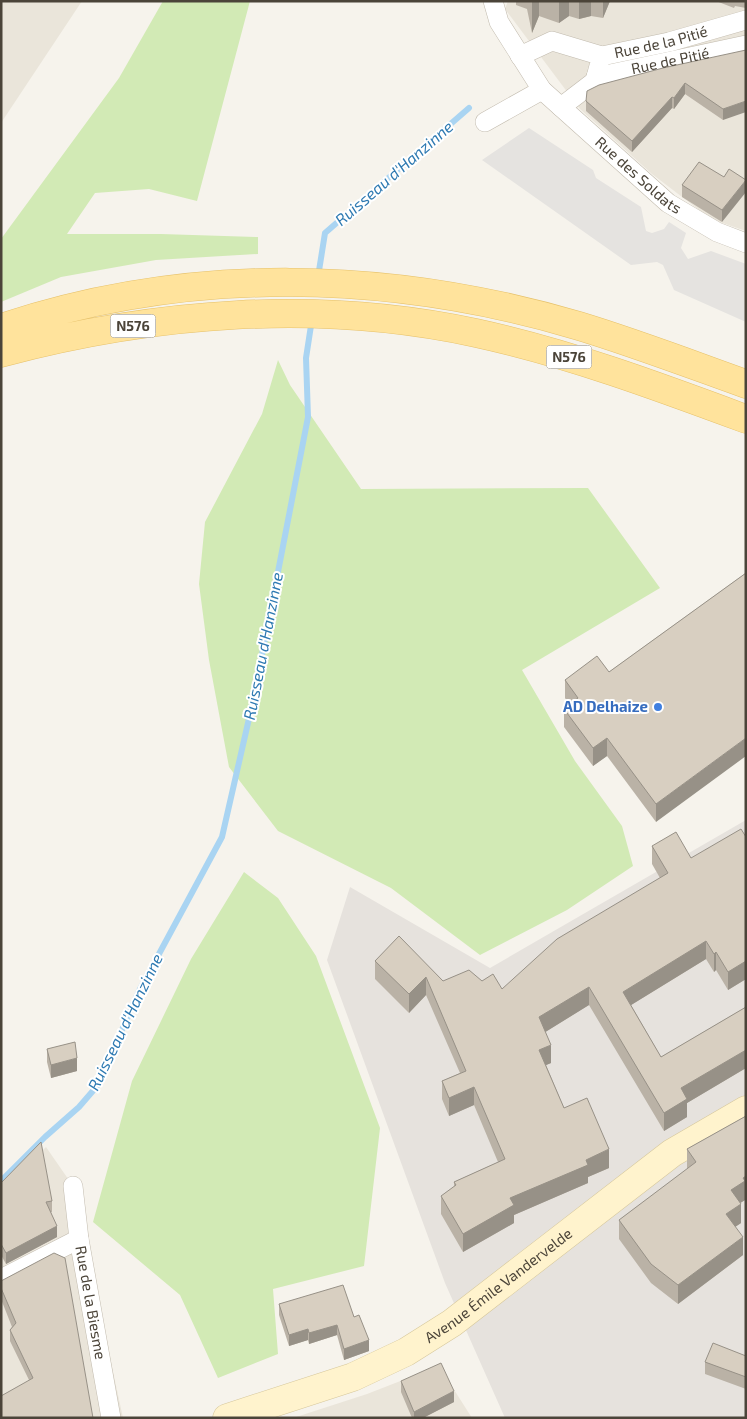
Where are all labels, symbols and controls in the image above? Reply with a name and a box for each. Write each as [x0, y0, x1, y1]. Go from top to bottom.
street label: Rue de la Pitié [612, 21, 709, 61]
street label: Rue de Pitié [629, 43, 711, 77]
water label: Ruisseau d'Hanzinne [331, 116, 457, 229]
street label: Rue des Soldats [592, 132, 685, 217]
road number: N576 [110, 314, 156, 338]
road number: N576 [546, 346, 592, 368]
water label: Ruisseau d'Hanzinne [239, 570, 286, 721]
place label: AD Delhaize [563, 697, 648, 715]
marker: AD Delhaize [652, 701, 664, 713]
water label: Ruisseau d'Hanzinne [83, 950, 166, 1093]
street label: Avenue Émile Vandervelde [421, 1224, 575, 1346]
street label: Rue de la Biesme [72, 1244, 110, 1361]

